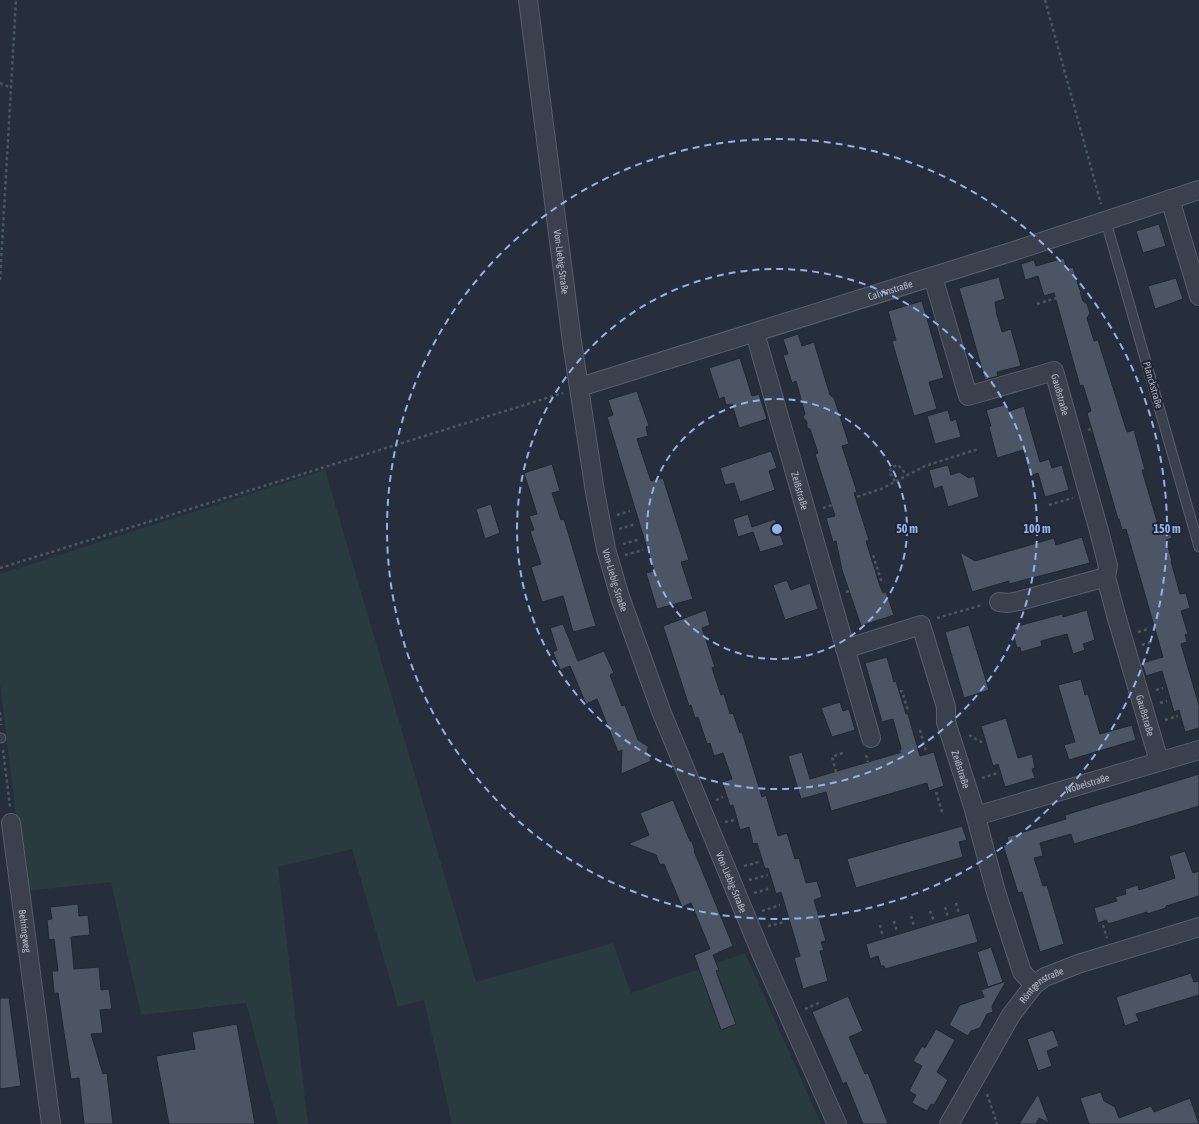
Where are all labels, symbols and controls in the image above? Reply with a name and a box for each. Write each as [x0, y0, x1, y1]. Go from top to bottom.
street label: Von-Liebig-Straße [552, 229, 571, 295]
street label: Calvinstraße [866, 277, 914, 302]
street label: Planckstraße [1141, 360, 1165, 410]
street label: Gaußstraße [1050, 372, 1072, 417]
street label: Zeißstraße [789, 470, 811, 511]
centre of rings [770, 522, 784, 536]
text: 50 m [896, 522, 918, 536]
text: 100 m [1023, 522, 1051, 536]
text: 150 m [1153, 522, 1181, 536]
street label: Von-Liebig-Straße [601, 547, 630, 613]
street label: Gaußstraße [1134, 693, 1157, 738]
street label: Zeißstraße [950, 749, 973, 790]
street label: Nobelstraße [1064, 771, 1111, 795]
street label: Von-Liebig-Straße [714, 850, 750, 915]
street label: Behringweg [17, 909, 34, 954]
street label: Röntgenstraße [1017, 965, 1065, 1005]

